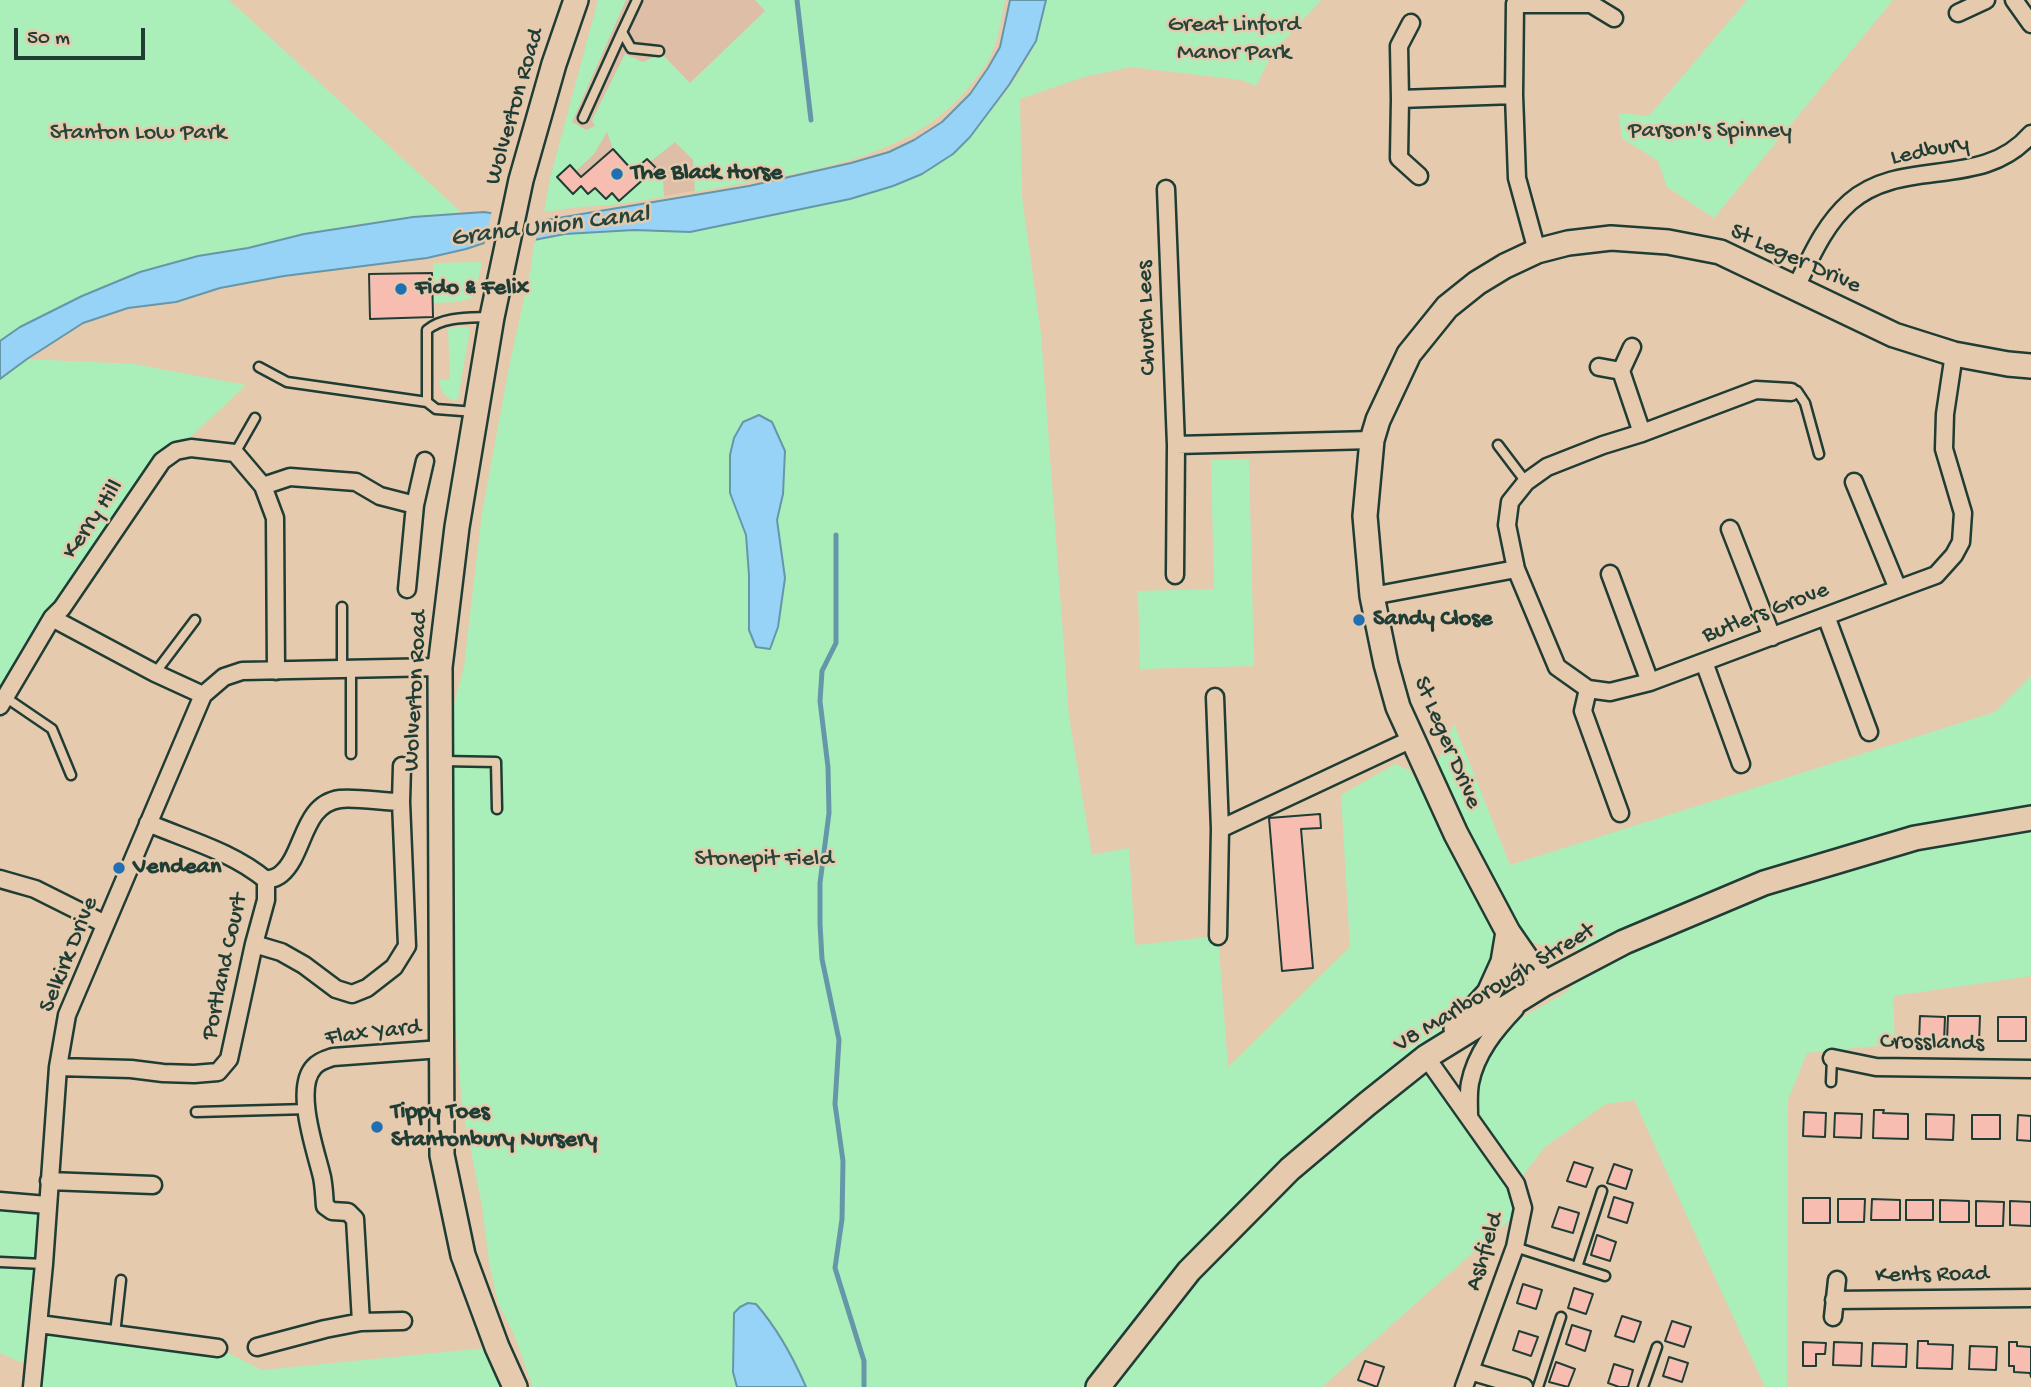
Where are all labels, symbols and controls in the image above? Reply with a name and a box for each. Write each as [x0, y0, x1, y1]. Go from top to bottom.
park label: Great Linford Manor Park [1168, 12, 1300, 68]
scale bar [18, 14, 149, 58]
street label: Wolverton Road [480, 25, 552, 189]
text: 50 m [27, 27, 70, 52]
park label: Parson's Spinney [1628, 118, 1792, 146]
park label: Stanton Low Park [50, 120, 226, 148]
street label: Ledbury [1888, 130, 1972, 174]
place label: The Black Horse [631, 160, 782, 188]
marker: The Black Horse [609, 166, 625, 182]
water label: Grand Union Canal [449, 200, 651, 256]
street label: St Leger Drive [1725, 218, 1865, 302]
street label: Church Lees [1132, 260, 1164, 376]
place label: Fido & Felix [415, 275, 529, 303]
marker: Fido & Felix [393, 281, 409, 297]
street label: Kerry Hill [57, 475, 131, 565]
street label: Butlers Grove [1699, 577, 1833, 651]
place label: Sandy Close [1373, 606, 1492, 634]
street label: Wolverton Road [398, 610, 436, 772]
marker: Sandy Close [1351, 612, 1367, 628]
street label: St Leger Drive [1405, 673, 1487, 813]
park label: Stonepit Field [695, 846, 833, 874]
place label: Vendean [133, 854, 221, 882]
marker: Vendean [111, 860, 127, 876]
street label: Portland Court [196, 891, 256, 1043]
street label: Selkirk Drive [34, 893, 106, 1017]
street label: V8 Marlborough Street [1389, 918, 1601, 1060]
street label: Flax Yard [323, 1014, 423, 1054]
street label: Crosslands [1879, 1029, 1985, 1059]
place label: Tippy Toes Stantonbury Nursery [391, 1099, 597, 1155]
marker: Tippy Toes Stantonbury Nursery [369, 1119, 385, 1135]
street label: Ashfield [1461, 1209, 1511, 1295]
street label: Kents Road [1875, 1261, 1989, 1291]

